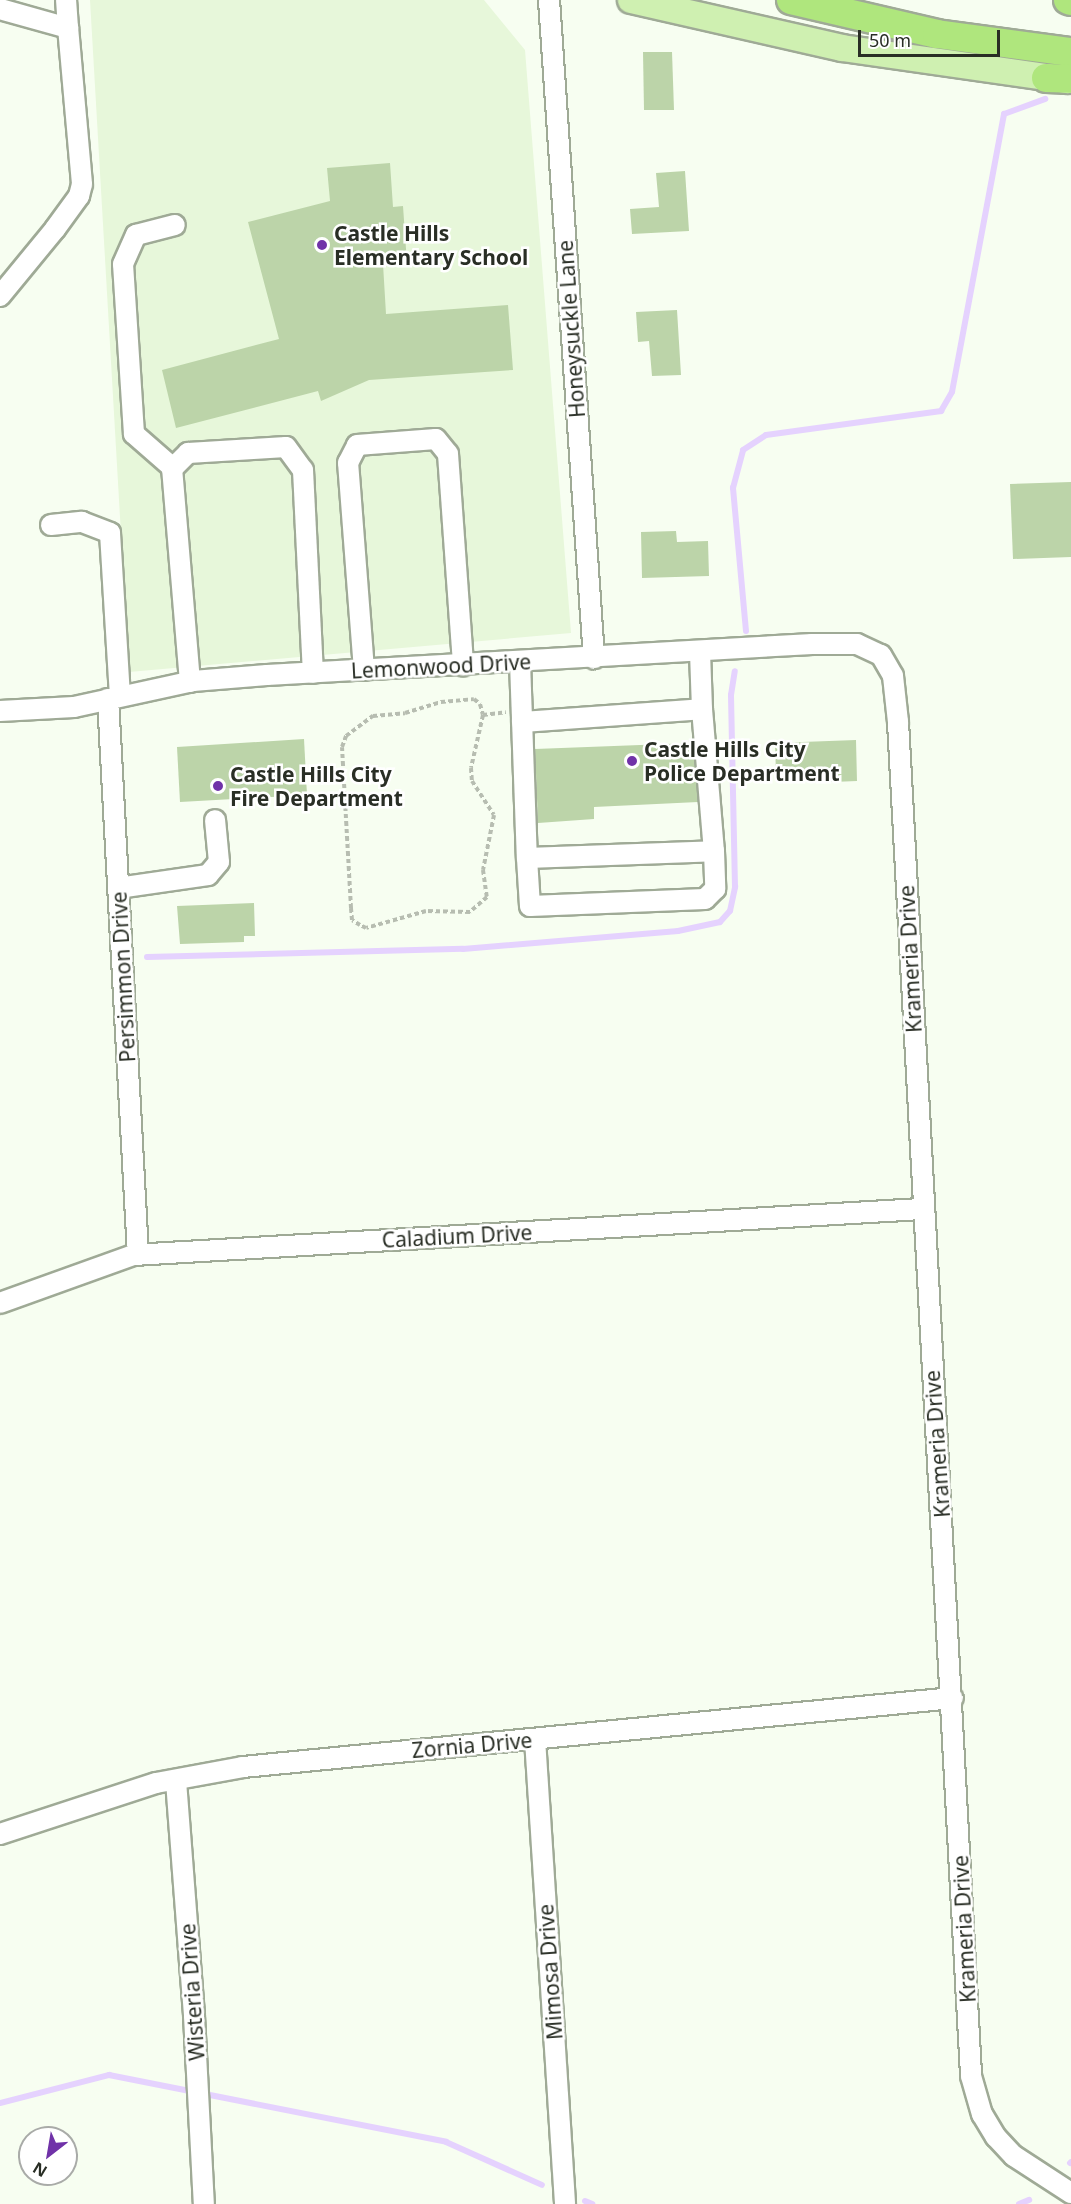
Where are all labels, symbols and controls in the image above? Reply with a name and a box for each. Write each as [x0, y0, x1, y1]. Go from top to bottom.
scale bar [861, 18, 1004, 56]
text: 50 m [869, 28, 911, 52]
place label: Castle Hills Elementary School [334, 220, 528, 270]
marker: Castle Hills Elementary School [315, 238, 329, 252]
street label: Honeysuckle Lane [552, 239, 590, 419]
street label: Lemonwood Drive [350, 649, 532, 683]
place label: Castle Hills City Police Department [644, 736, 840, 786]
marker: Castle Hills City Police Department [625, 754, 639, 768]
place label: Castle Hills City Fire Department [230, 761, 403, 811]
marker: Castle Hills City Fire Department [211, 779, 225, 793]
street label: Krameria Drive [894, 885, 926, 1033]
street label: Persimmon Drive [106, 891, 140, 1063]
street label: Caladium Drive [381, 1219, 533, 1253]
street label: Krameria Drive [919, 1369, 955, 1519]
street label: Zornia Drive [411, 1727, 533, 1763]
street label: Krameria Drive [948, 1855, 980, 2003]
street label: Mimosa Drive [533, 1903, 567, 2041]
street label: Wisteria Drive [175, 1922, 209, 2062]
north arrow [18, 2126, 78, 2186]
text: N [29, 2157, 51, 2182]

